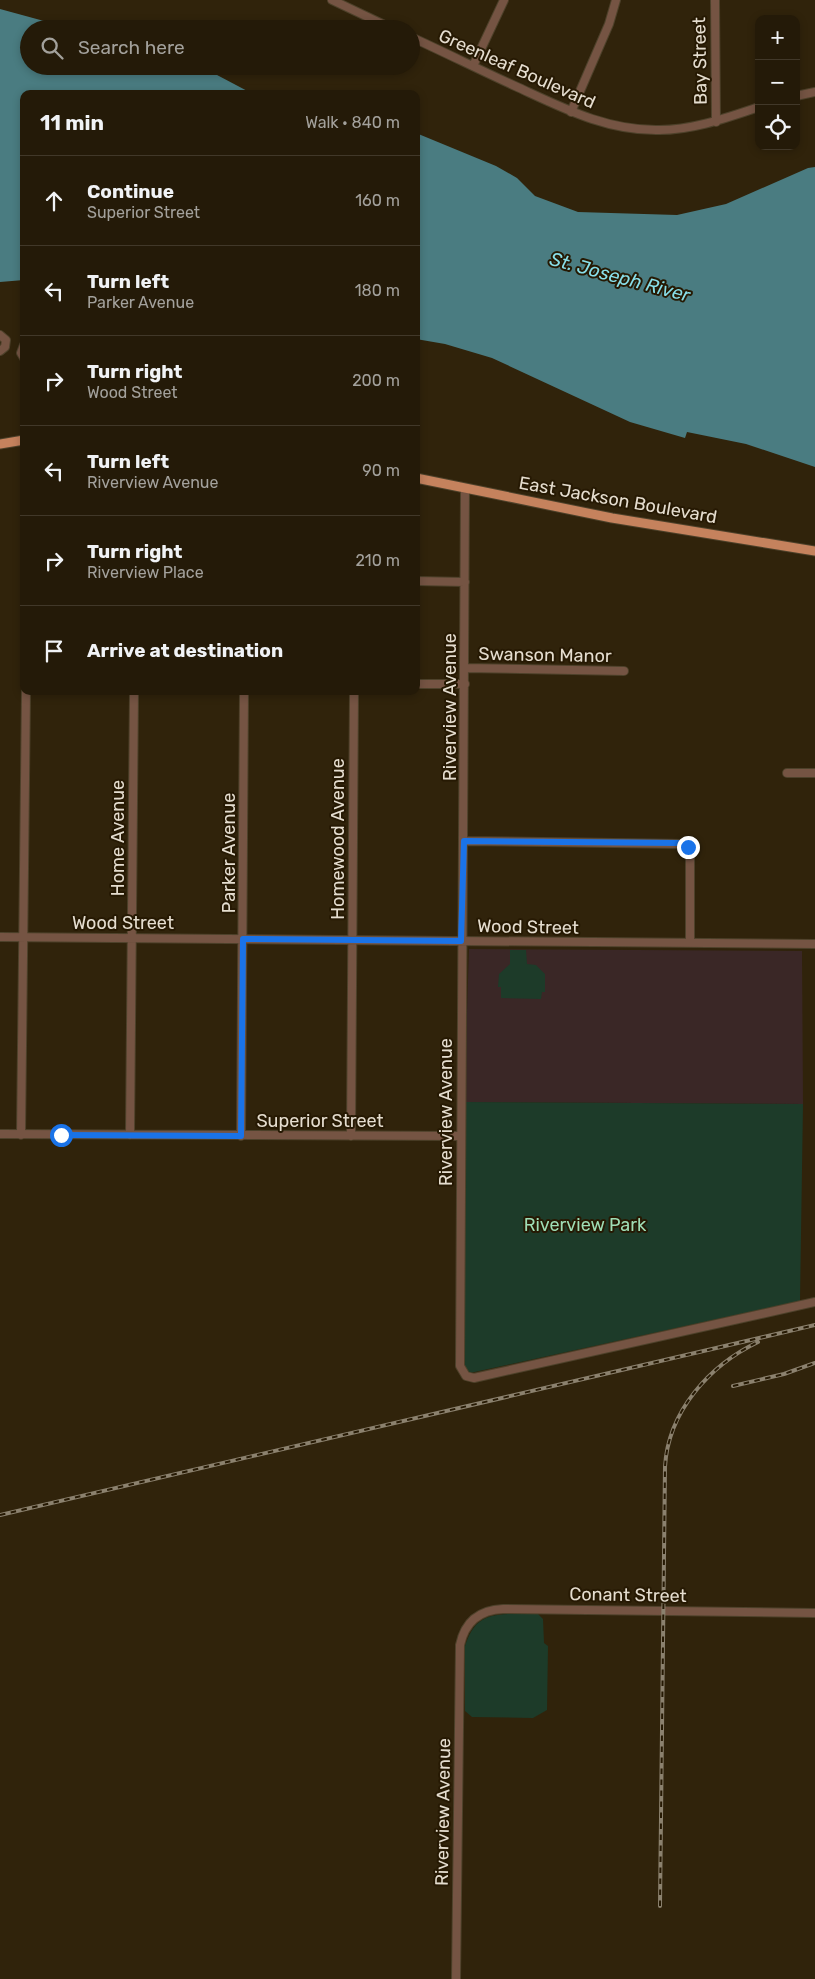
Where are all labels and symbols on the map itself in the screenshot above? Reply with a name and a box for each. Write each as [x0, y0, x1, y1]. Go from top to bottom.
street label: Bay Street [688, 17, 712, 105]
street label: Greenleaf Boulevard [435, 24, 599, 114]
water label: St. Joseph River [547, 247, 693, 307]
street label: East Jackson Boulevard [517, 472, 719, 528]
street label: Riverview Avenue [439, 633, 461, 781]
street label: Swanson Manor [478, 643, 612, 667]
street label: Homewood Avenue [327, 758, 349, 920]
street label: Home Avenue [107, 780, 129, 896]
street label: Parker Avenue [218, 793, 240, 913]
route end [677, 836, 700, 859]
street label: Wood Street [72, 912, 174, 934]
street label: Wood Street [477, 915, 579, 939]
street label: Riverview Avenue [435, 1038, 457, 1186]
street label: Superior Street [256, 1110, 384, 1132]
route start [50, 1124, 73, 1147]
park label: Riverview Park [524, 1214, 647, 1236]
street label: Conant Street [569, 1583, 687, 1607]
street label: Riverview Avenue [431, 1738, 455, 1886]

